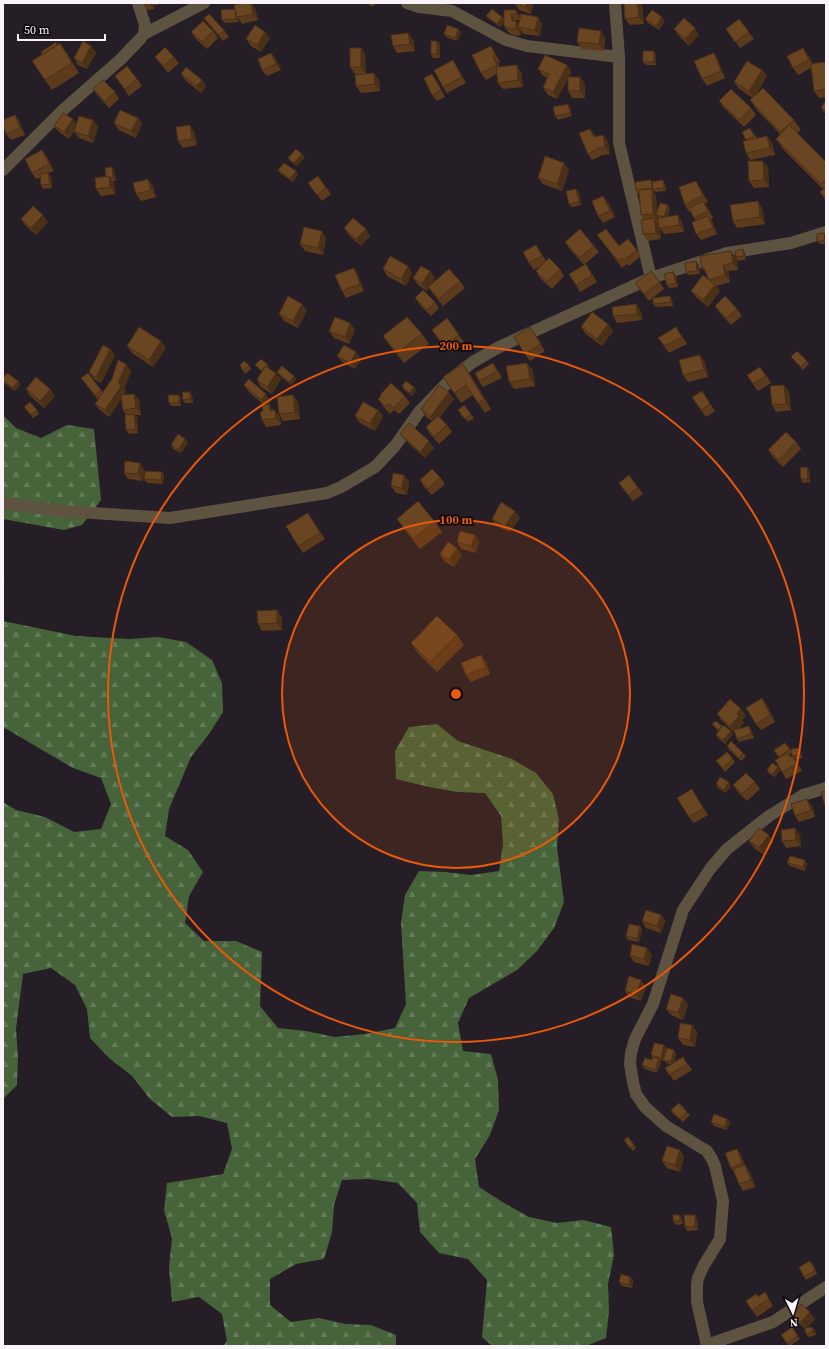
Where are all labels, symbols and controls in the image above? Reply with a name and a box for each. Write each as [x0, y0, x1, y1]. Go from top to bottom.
scale bar [18, 16, 105, 42]
text: 50 m [24, 22, 50, 38]
text: 200 m [440, 338, 473, 354]
text: 100 m [440, 512, 473, 528]
centre of rings [449, 687, 463, 701]
north arrow [773, 1293, 813, 1333]
text: N [789, 1315, 798, 1330]

